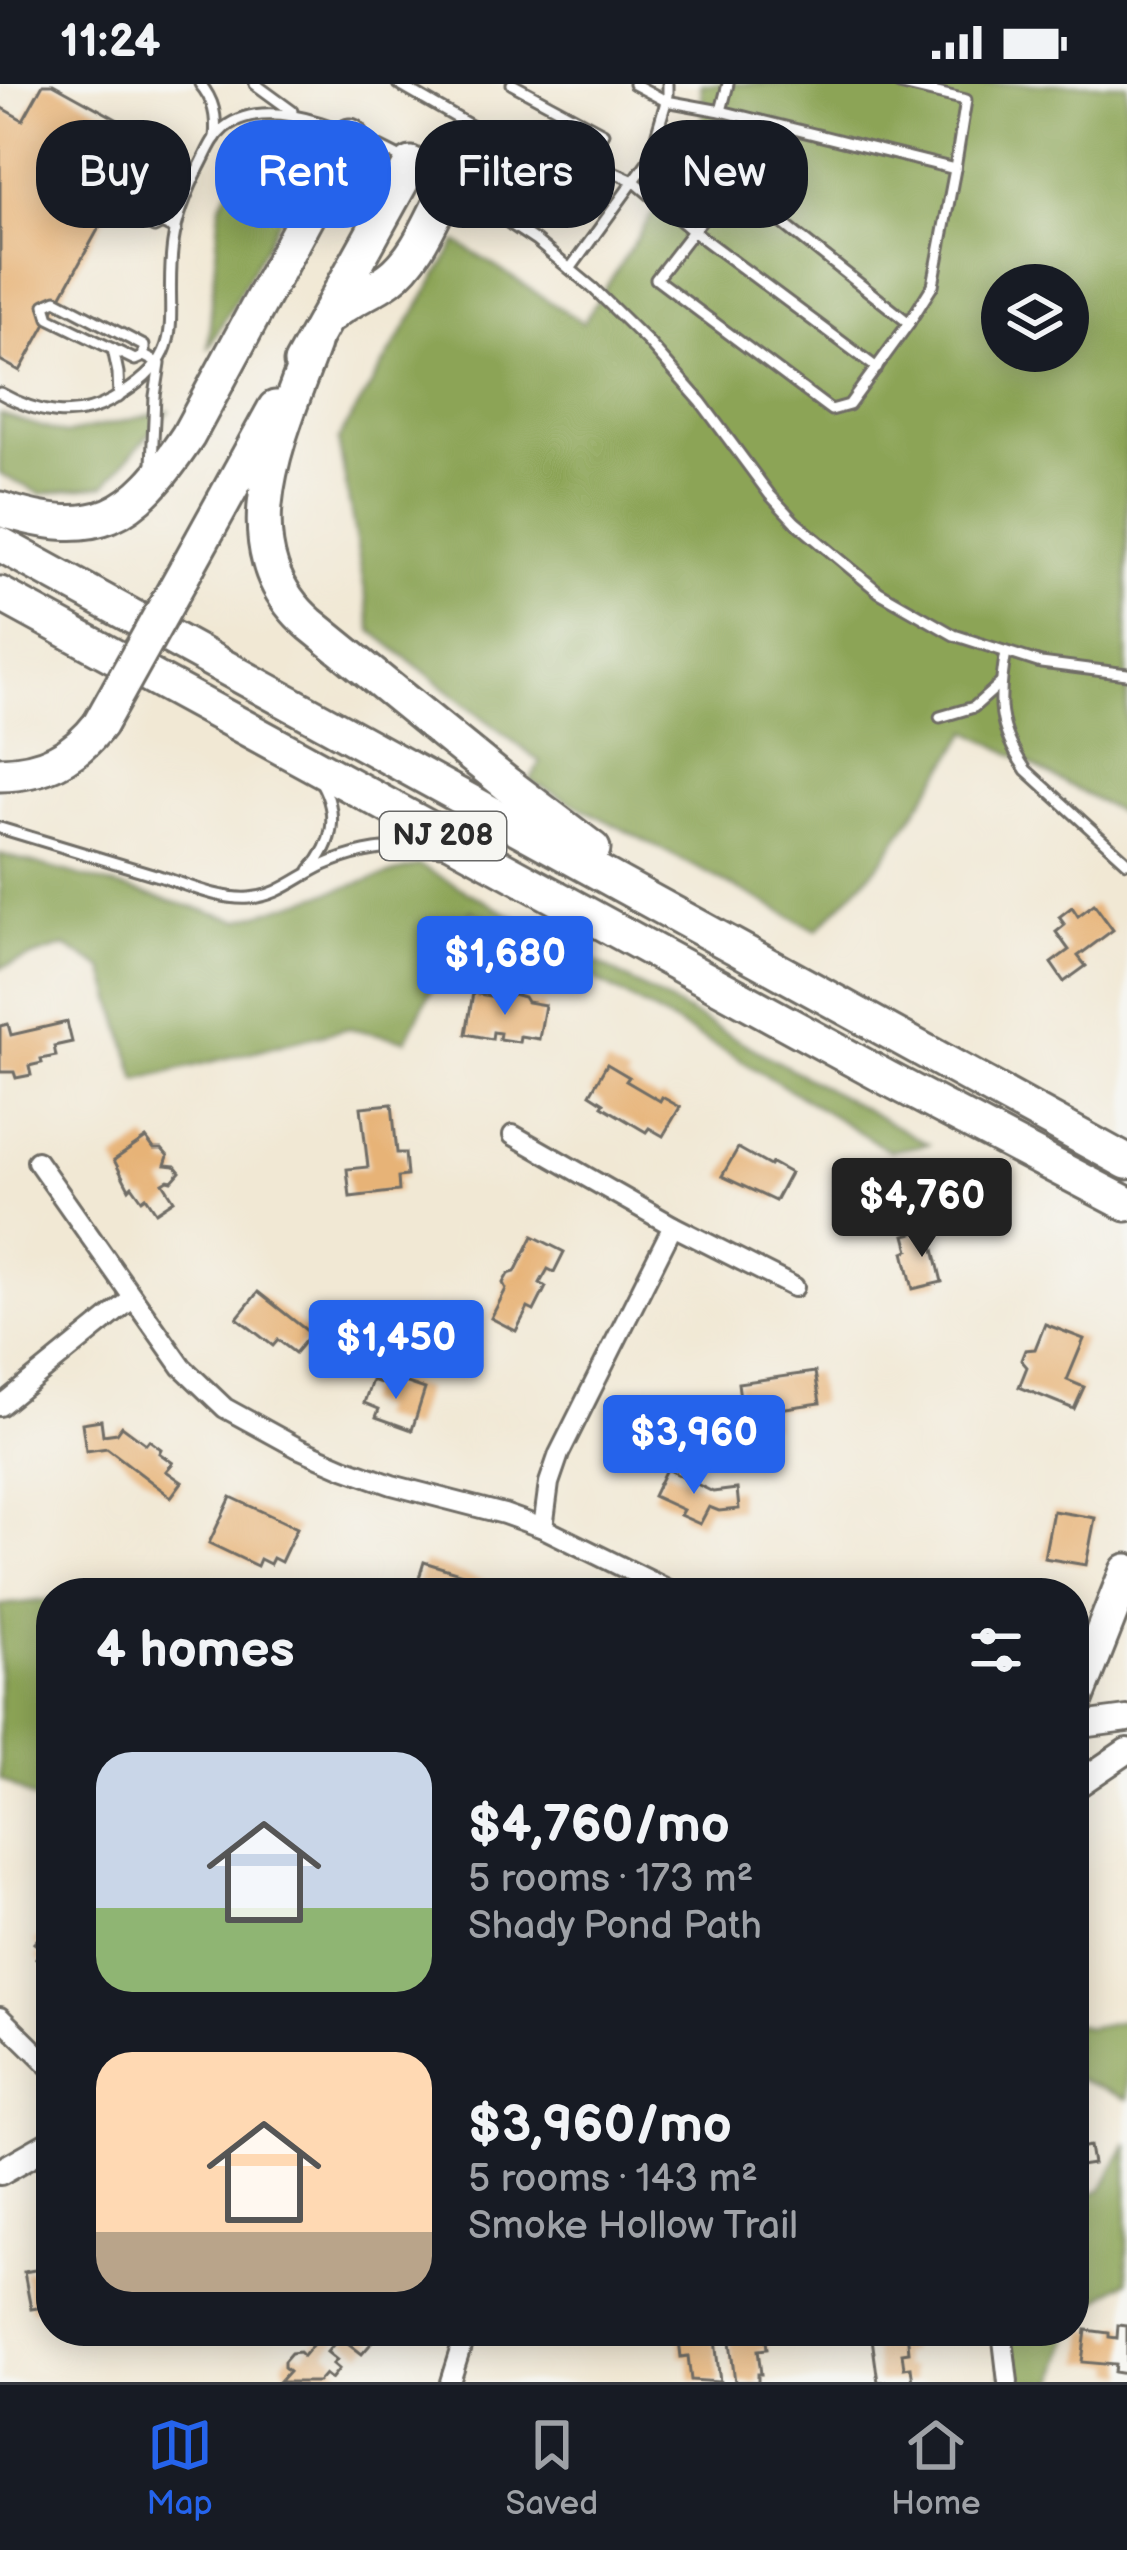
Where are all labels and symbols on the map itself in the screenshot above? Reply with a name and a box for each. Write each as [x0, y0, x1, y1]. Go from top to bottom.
road number: NJ 208 [380, 812, 506, 860]
pin: $1,680 [407, 916, 603, 1018]
pin: $4,760 [824, 1158, 1020, 1260]
pin: $1,450 [298, 1300, 494, 1402]
pin: $3,960 [596, 1395, 792, 1497]

